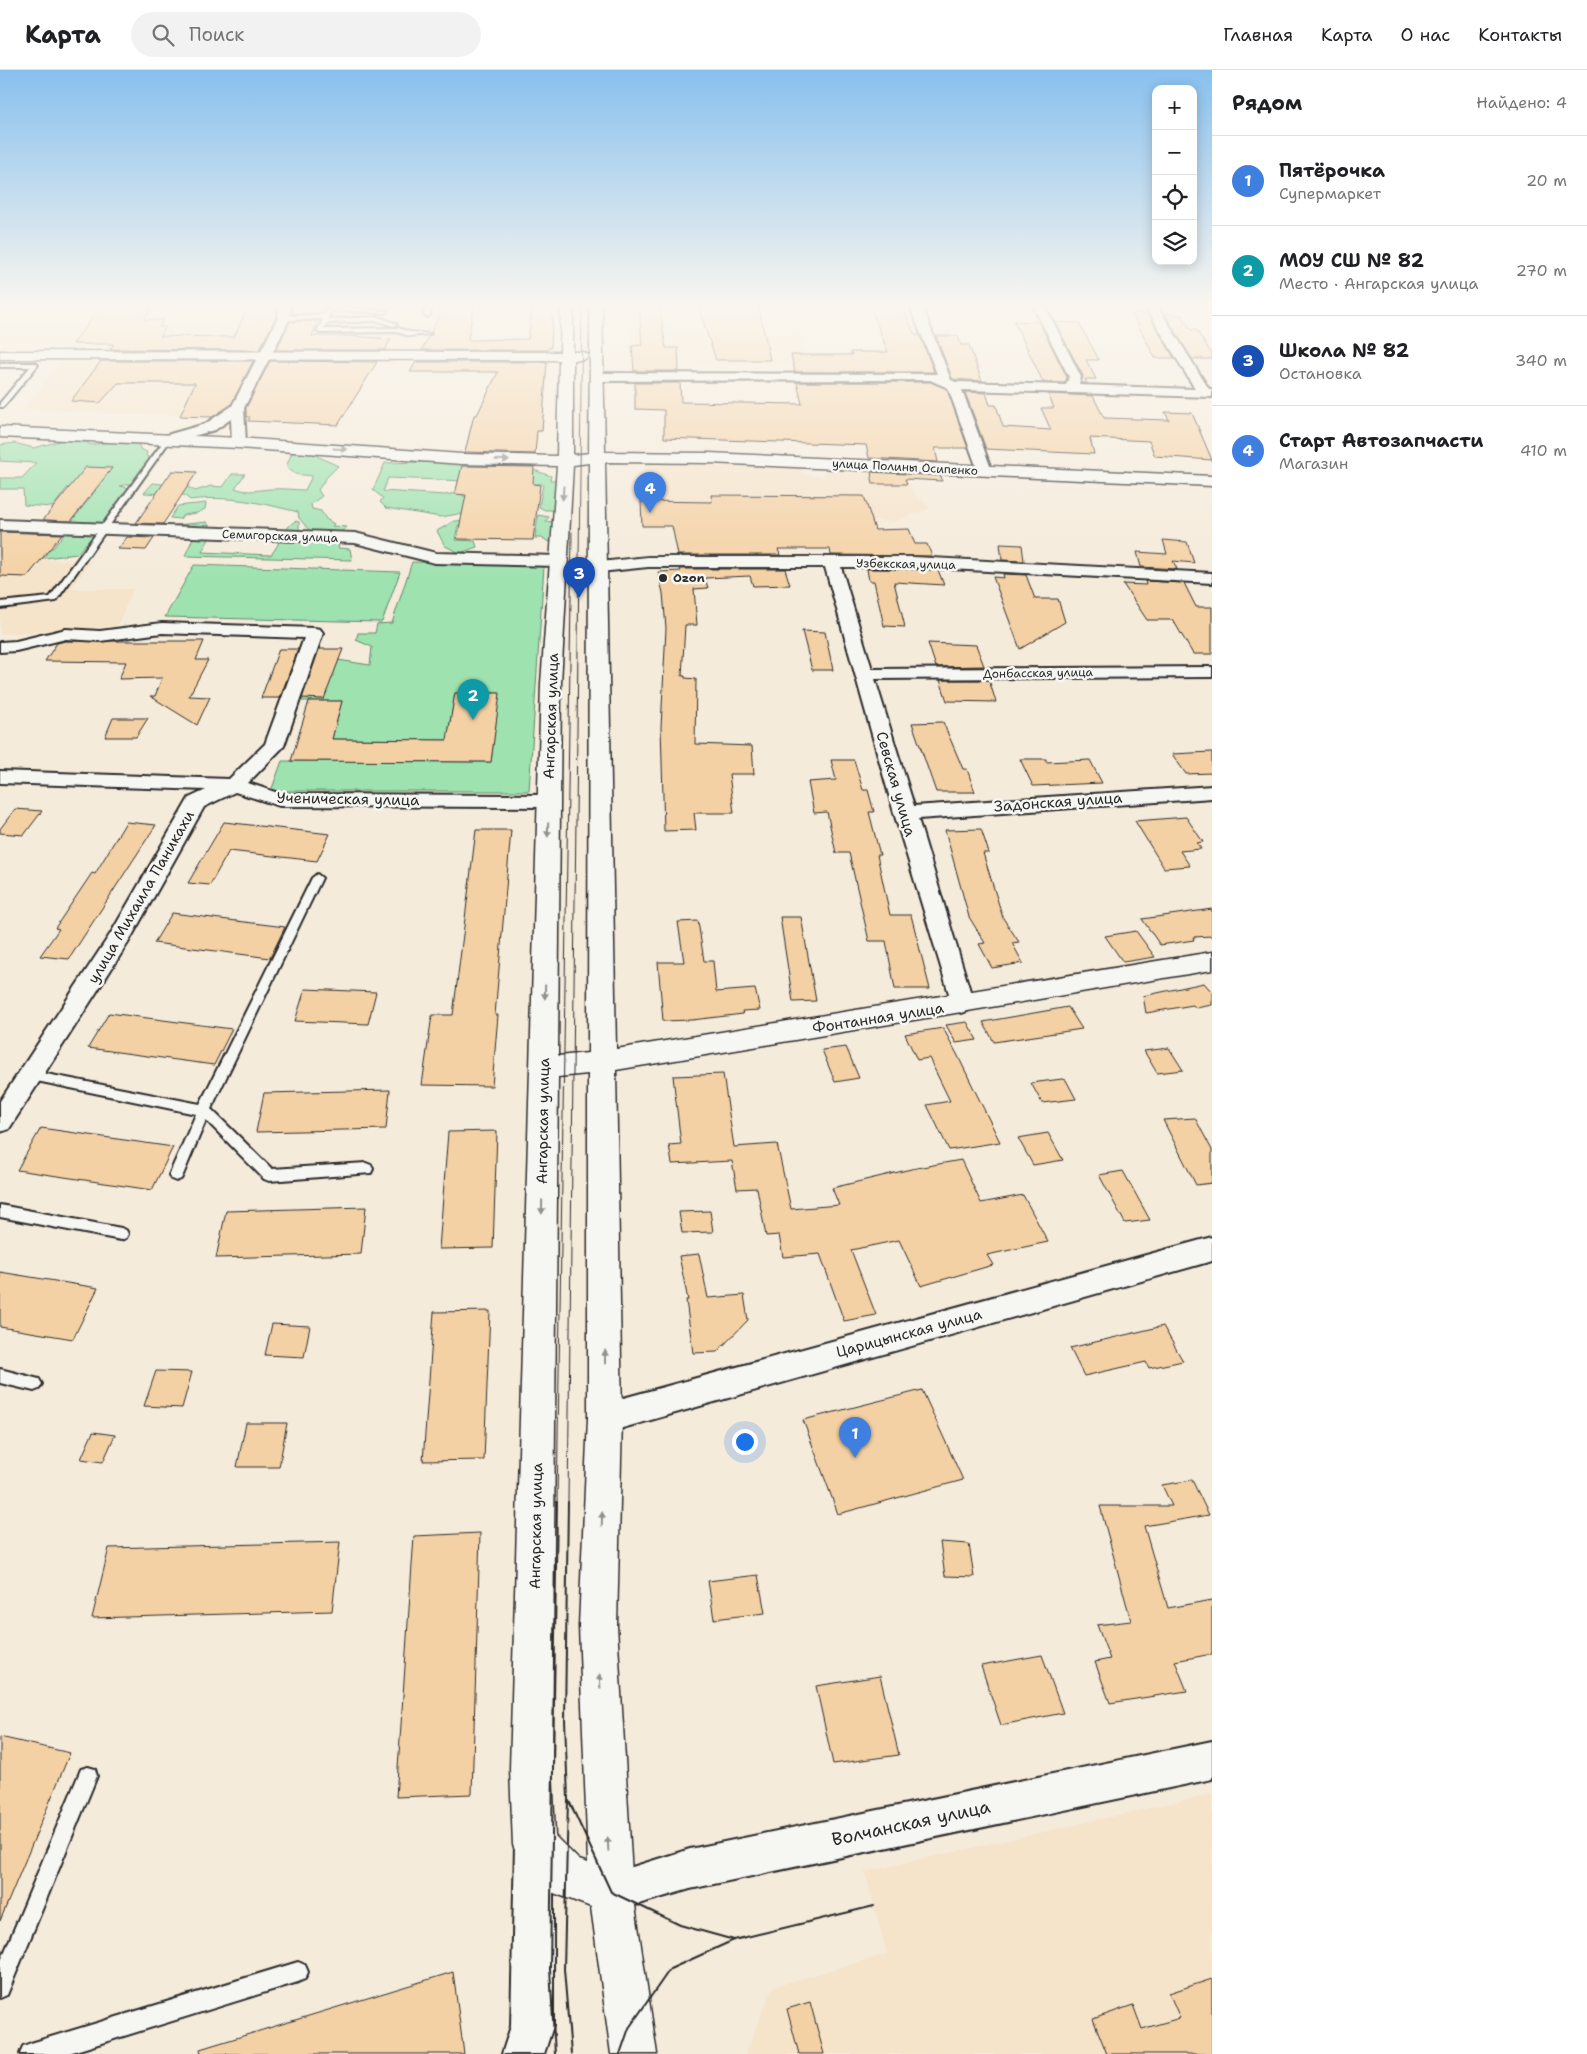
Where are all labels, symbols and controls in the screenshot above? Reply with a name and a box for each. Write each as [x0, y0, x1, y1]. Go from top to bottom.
search box [131, 12, 481, 57]
text: Карта [25, 19, 101, 51]
icon: search [149, 21, 177, 49]
text: Поиск [189, 22, 244, 47]
text: Главная [1223, 23, 1293, 47]
text: Карта [1321, 23, 1373, 47]
text: О нас [1401, 23, 1450, 47]
text: Контакты [1478, 23, 1562, 47]
map controls [1152, 85, 1197, 265]
button: + [1152, 85, 1197, 130]
text: Рядом [1232, 89, 1302, 117]
text: Найдено: 4 [1476, 92, 1567, 113]
button: − [1152, 130, 1197, 175]
text: Пятёрочка [1279, 158, 1385, 183]
text: 1 [1244, 170, 1252, 191]
text: 20 m [1526, 170, 1567, 191]
button: locate [1152, 175, 1197, 220]
text: Супермаркет [1279, 183, 1381, 204]
button: layers [1152, 220, 1197, 265]
text: МОУ СШ № 82 [1279, 248, 1424, 273]
text: 2 [1242, 260, 1254, 281]
text: 270 m [1516, 260, 1567, 281]
text: Место · Ангарская улица [1279, 273, 1479, 294]
text: Школа № 82 [1279, 338, 1409, 363]
text: 3 [1242, 350, 1254, 371]
text: 340 m [1515, 350, 1567, 371]
text: Остановка [1279, 363, 1362, 384]
text: Старт Автозапчасти [1279, 428, 1484, 453]
text: 4 [1242, 440, 1254, 461]
text: 410 m [1520, 440, 1567, 461]
one-way arrow [332, 445, 348, 453]
text: Магазин [1279, 453, 1348, 474]
street label: улица Полины Осипенко [832, 455, 978, 479]
one-way arrow [494, 456, 510, 464]
pin: 4 [634, 472, 666, 513]
one-way arrow [558, 485, 566, 501]
street label: Семигорская улица [222, 526, 339, 546]
street label: Узбекская улица [856, 555, 956, 573]
pin: 3 [563, 557, 595, 598]
place label: Ozon [673, 570, 705, 586]
marker: Ozon [657, 572, 669, 584]
street label: Ангарская улица [539, 652, 563, 779]
street label: Донбасская улица [983, 664, 1094, 682]
pin: 2 [457, 679, 489, 720]
street label: Севская улица [871, 729, 921, 839]
street label: Задонская улица [993, 787, 1123, 816]
street label: Ученическая улица [276, 788, 420, 810]
street label: улица Михаила Паникахи [83, 807, 199, 987]
one-way arrow [544, 822, 552, 838]
one-way arrow [541, 985, 549, 1001]
street label: Фонтанная улица [811, 998, 946, 1038]
street label: Ангарская улица [532, 1057, 554, 1184]
one-way arrow [537, 1200, 545, 1216]
street label: Царицынская улица [834, 1304, 985, 1362]
one-way arrow [601, 1348, 609, 1364]
pin: 1 [839, 1417, 871, 1458]
your location [732, 1429, 758, 1455]
street label: Ангарская улица [525, 1462, 547, 1589]
one-way arrow [598, 1511, 606, 1527]
one-way arrow [596, 1673, 604, 1689]
street label: Волчанская улица [829, 1794, 993, 1852]
one-way arrow [604, 1835, 612, 1851]

